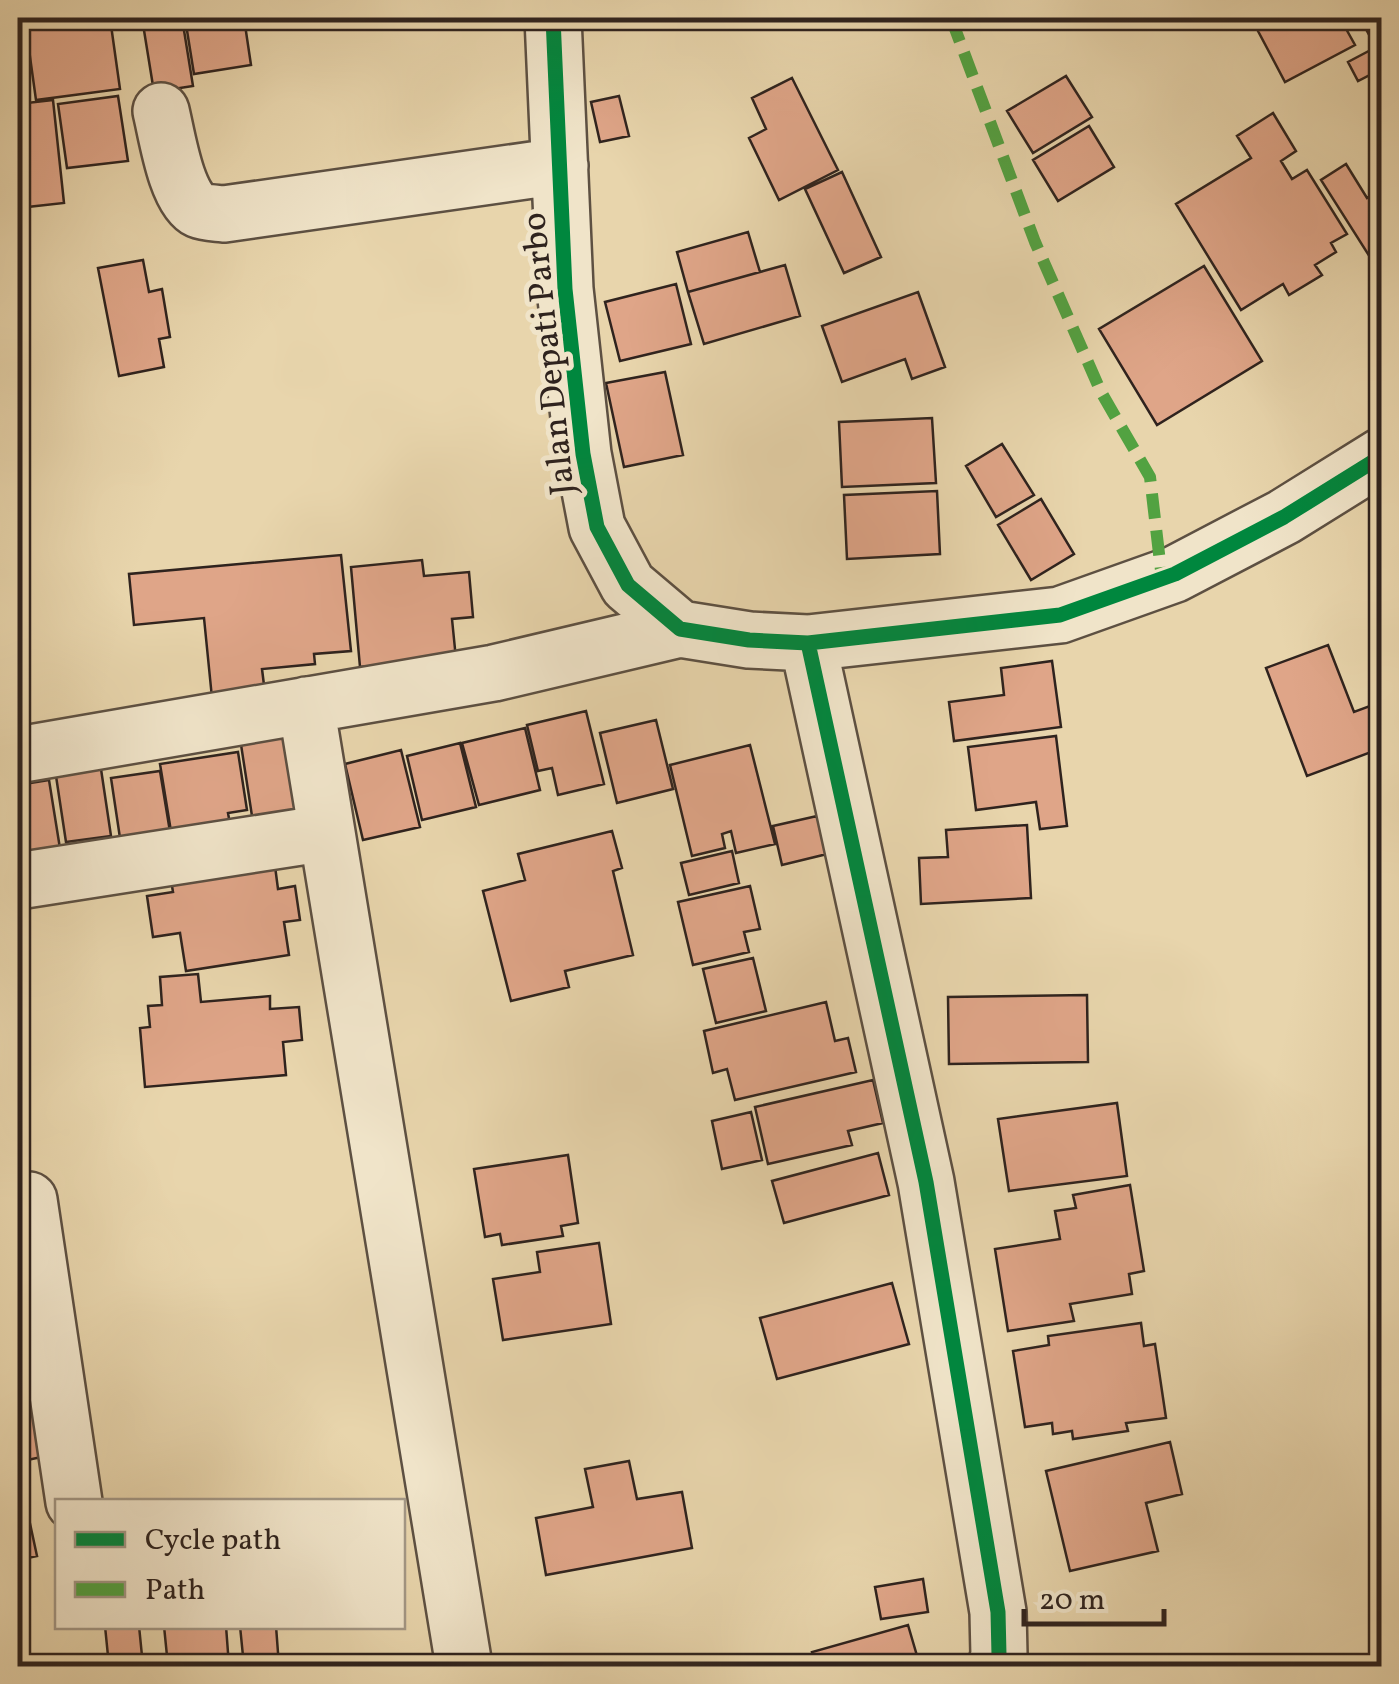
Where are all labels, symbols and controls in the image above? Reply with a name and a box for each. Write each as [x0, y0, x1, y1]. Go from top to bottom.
street label: Jalan Depati Parbo [511, 210, 589, 497]
legend [55, 1499, 405, 1629]
text: Cycle path [145, 1520, 281, 1562]
scale bar [1024, 1564, 1164, 1626]
text: Path [145, 1570, 205, 1612]
text: 20 m [1039, 1580, 1105, 1622]

